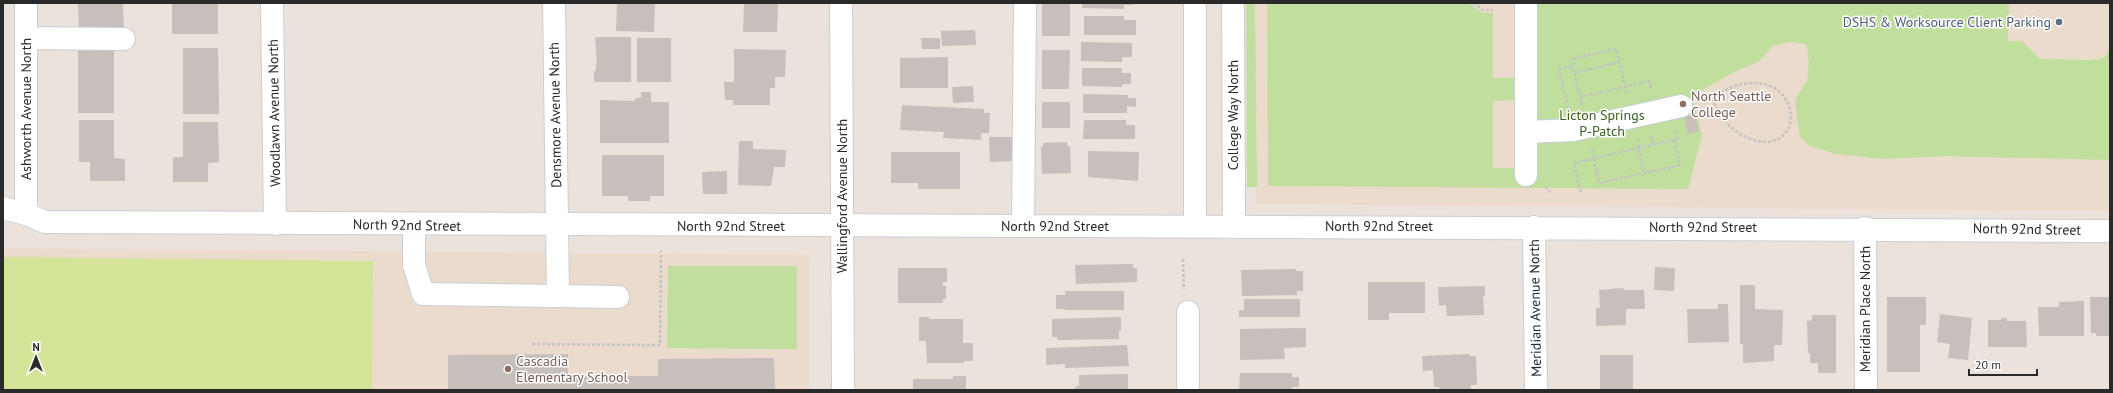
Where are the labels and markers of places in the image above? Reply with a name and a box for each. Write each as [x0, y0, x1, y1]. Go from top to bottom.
place label: DSHS & Worksource Client Parking [1843, 13, 2051, 31]
marker: DSHS & Worksource Client Parking [2054, 17, 2064, 27]
place label: North Seattle College [1691, 87, 1771, 121]
marker: North Seattle College [1678, 99, 1688, 109]
place label: Cascadia Elementary School [516, 352, 628, 386]
marker: Cascadia Elementary School [503, 364, 513, 374]

